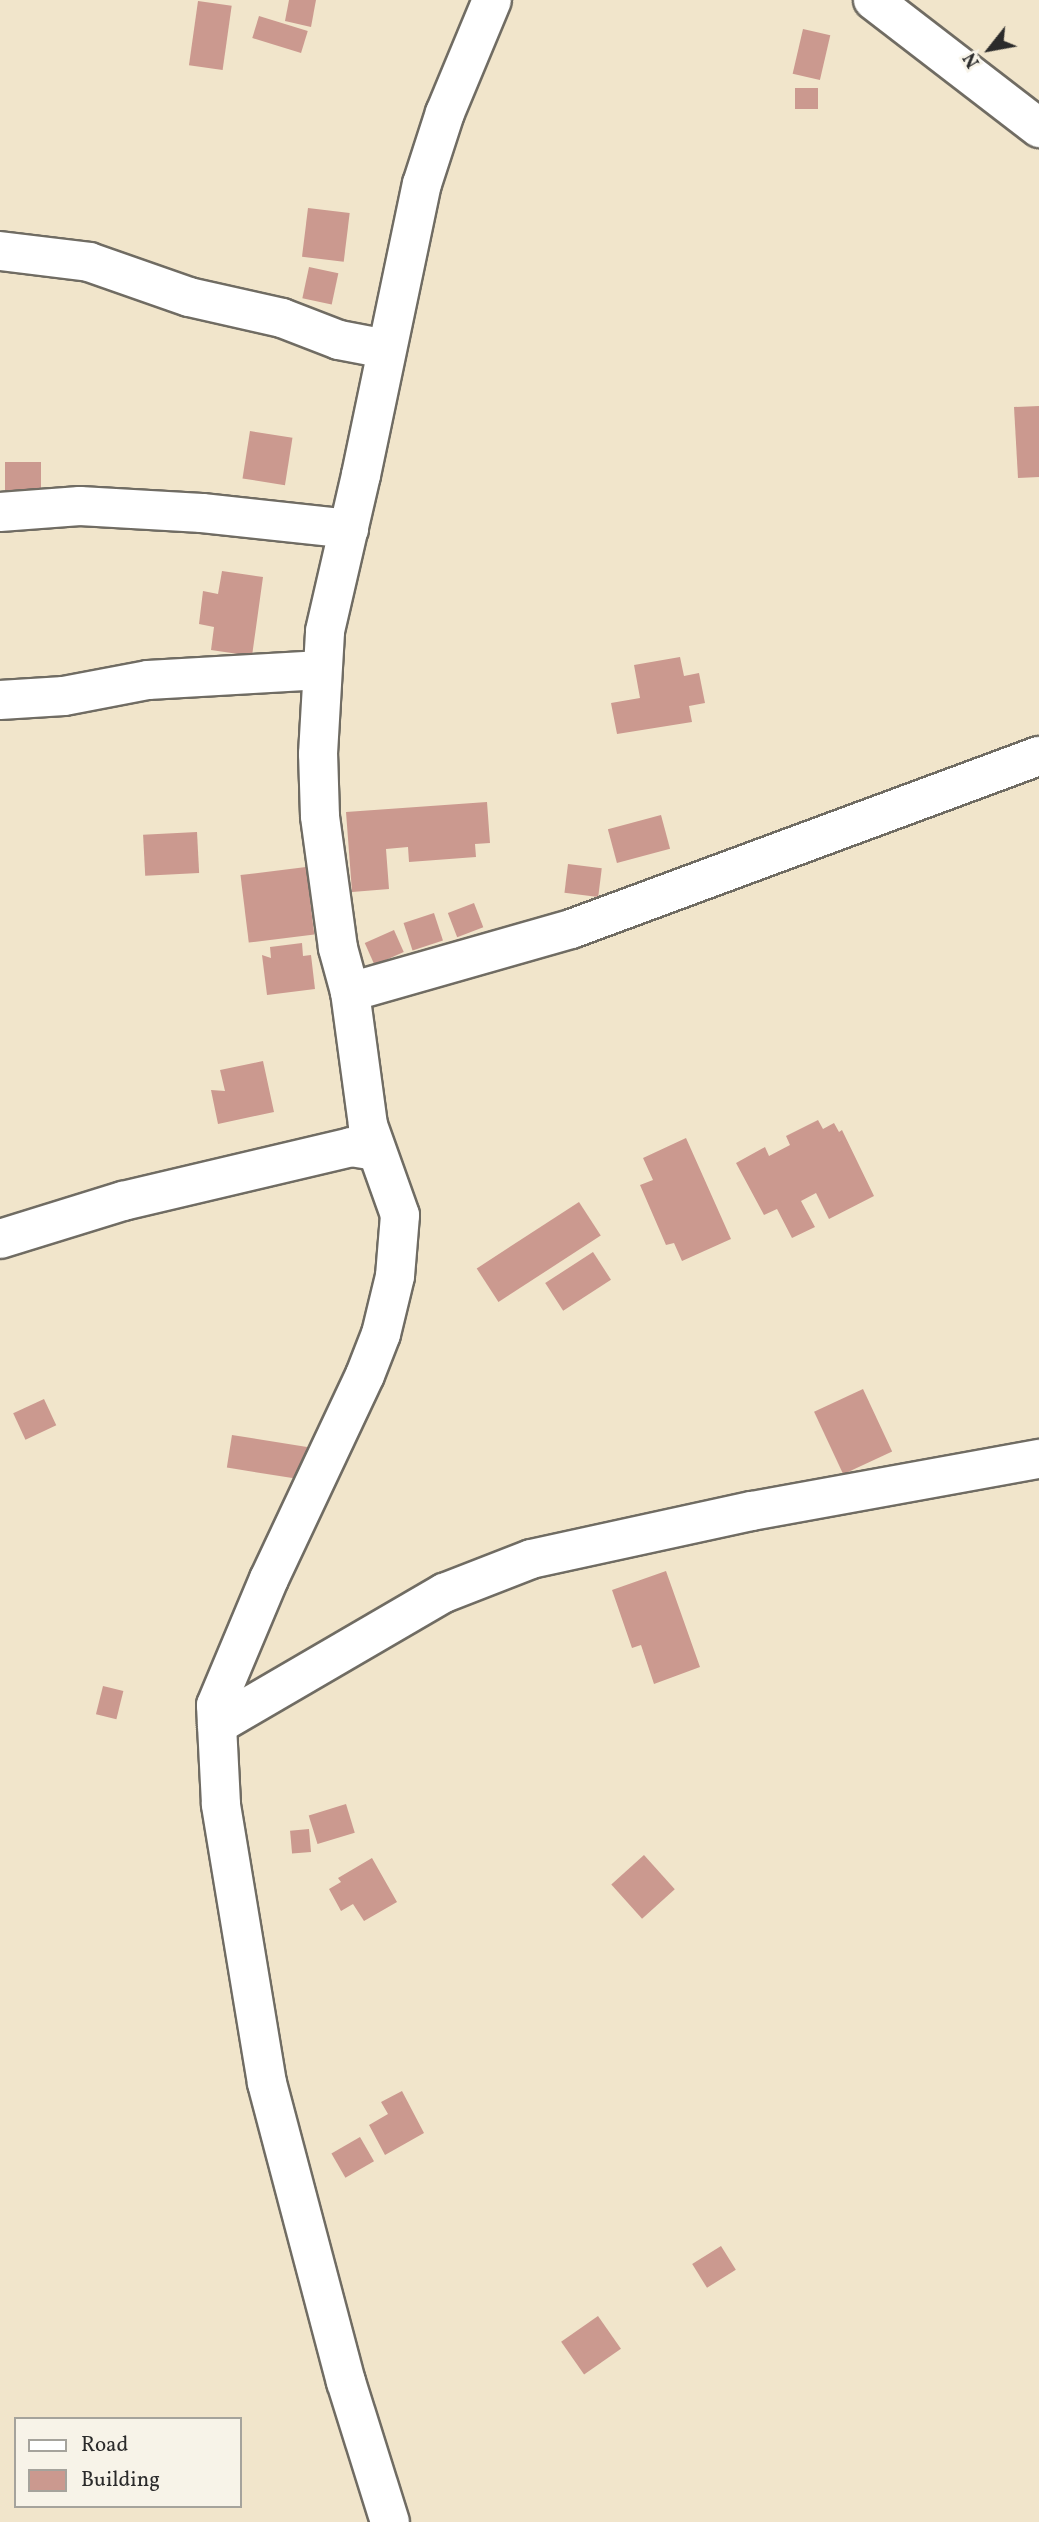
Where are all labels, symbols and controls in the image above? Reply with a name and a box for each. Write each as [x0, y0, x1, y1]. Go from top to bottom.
north arrow [955, 14, 1025, 84]
text: N [957, 47, 987, 72]
legend [14, 2417, 242, 2508]
text: Road [81, 2431, 128, 2460]
text: Building [81, 2466, 160, 2495]

